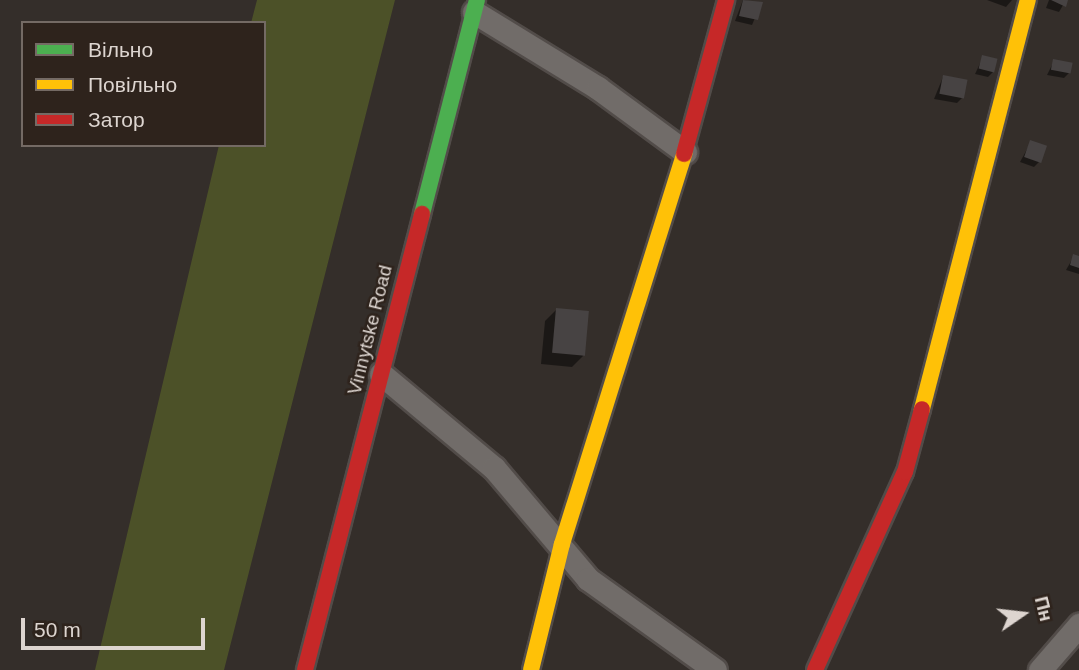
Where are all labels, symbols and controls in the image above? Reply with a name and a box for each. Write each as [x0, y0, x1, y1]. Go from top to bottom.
legend [21, 21, 266, 147]
text: Вільно [88, 38, 153, 61]
text: Повільно [88, 73, 177, 96]
text: Затор [88, 108, 145, 131]
street label: Vinnytske Road [343, 263, 397, 397]
north arrow [988, 579, 1058, 649]
text: Пн [1031, 594, 1057, 624]
scale bar [24, 604, 208, 648]
text: 50 m [34, 618, 81, 641]

